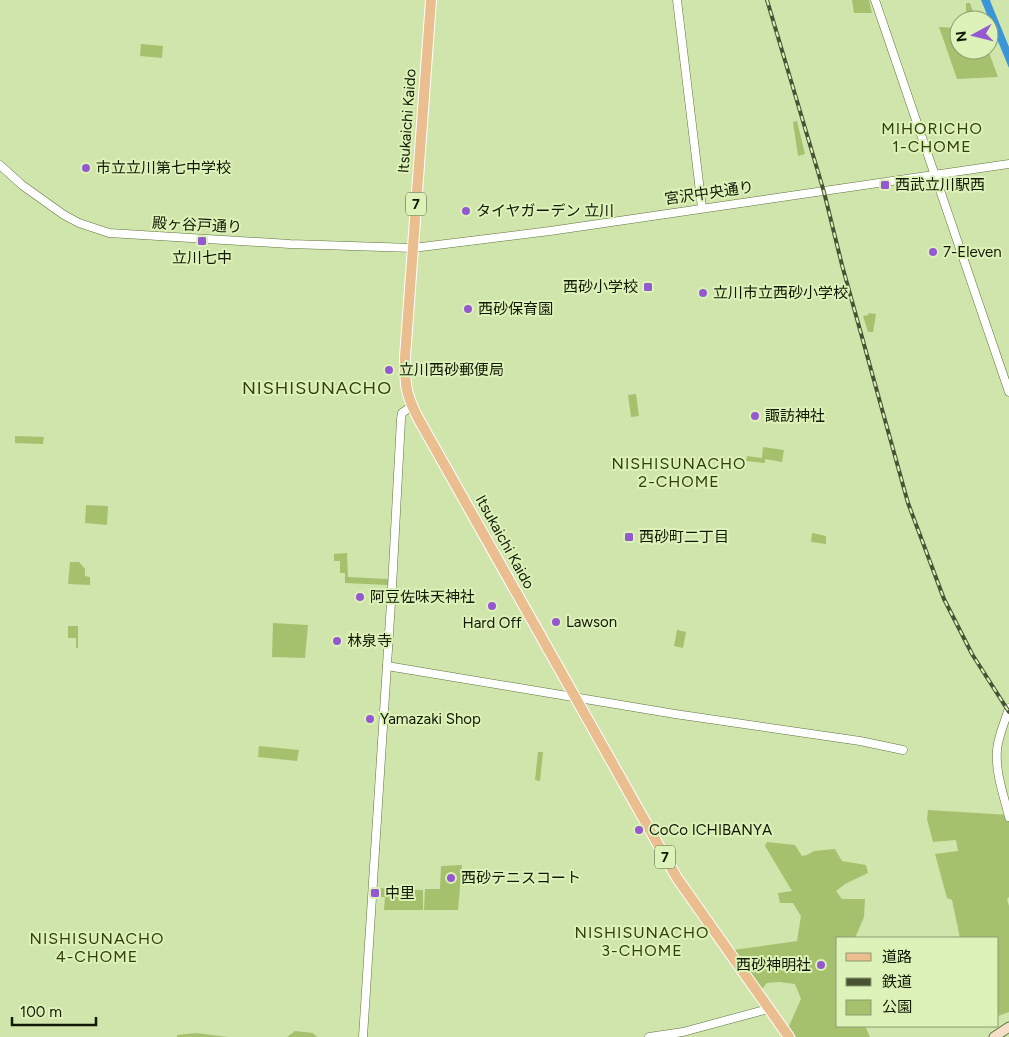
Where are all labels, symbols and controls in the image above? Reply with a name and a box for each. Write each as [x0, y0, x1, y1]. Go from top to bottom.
north arrow [949, 10, 999, 60]
text: N [952, 30, 971, 43]
street label: Itsukaichi Kaido [394, 68, 420, 174]
district label: MIHORICHO 1-CHOME [881, 119, 983, 156]
place label: 市立立川第七中学校 [96, 159, 231, 177]
marker: 市立立川第七中学校 [80, 162, 92, 174]
place label: 西武立川駅西 [895, 176, 985, 194]
street label: 宮沢中央通り [663, 178, 755, 208]
marker: 西武立川駅西 [879, 179, 891, 191]
road number: 7 [406, 192, 426, 215]
place label: タイヤガーデン 立川 [476, 202, 614, 220]
marker: タイヤガーデン 立川 [460, 205, 472, 217]
street label: 殿ヶ谷戸通り [152, 214, 242, 236]
marker: 立川七中 [196, 235, 208, 247]
place label: 7-Eleven [943, 243, 1002, 261]
marker: 7-Eleven [927, 246, 939, 258]
place label: 立川七中 [172, 249, 232, 267]
place label: 西砂小学校 [563, 278, 638, 296]
marker: 西砂小学校 [642, 281, 654, 293]
place label: 立川市立西砂小学校 [713, 284, 848, 302]
marker: 立川市立西砂小学校 [697, 287, 709, 299]
place label: 西砂保育園 [478, 300, 553, 318]
marker: 西砂保育園 [462, 303, 474, 315]
place label: 立川西砂郵便局 [399, 361, 504, 379]
marker: 立川西砂郵便局 [383, 364, 395, 376]
district label: NISHISUNACHO [242, 377, 392, 399]
place label: 諏訪神社 [765, 407, 825, 425]
marker: 諏訪神社 [749, 410, 761, 422]
district label: NISHISUNACHO 2-CHOME [612, 454, 746, 491]
street label: Itsukaichi Kaido [472, 492, 538, 592]
place label: 西砂町二丁目 [639, 528, 729, 546]
marker: 西砂町二丁目 [623, 531, 635, 543]
place label: 阿豆佐味天神社 [370, 588, 475, 606]
marker: 阿豆佐味天神社 [354, 591, 366, 603]
marker: Hard Off [486, 600, 498, 612]
place label: Lawson [566, 613, 617, 631]
place label: Hard Off [462, 614, 522, 632]
marker: Lawson [550, 616, 562, 628]
place label: 林泉寺 [347, 632, 392, 650]
marker: 林泉寺 [331, 635, 343, 647]
place label: Yamazaki Shop [380, 710, 481, 728]
marker: Yamazaki Shop [364, 713, 376, 725]
place label: CoCo ICHIBANYA [649, 821, 772, 839]
marker: CoCo ICHIBANYA [633, 824, 645, 836]
road number: 7 [655, 846, 675, 869]
place label: 西砂テニスコート [461, 869, 581, 887]
marker: 西砂テニスコート [445, 872, 457, 884]
place label: 中里 [385, 884, 415, 902]
marker: 中里 [369, 887, 381, 899]
district label: NISHISUNACHO 3-CHOME [575, 923, 709, 960]
district label: NISHISUNACHO 4-CHOME [30, 929, 164, 966]
legend [836, 937, 999, 1027]
text: 道路 [882, 948, 912, 966]
place label: 西砂神明社 [736, 956, 811, 974]
marker: 西砂神明社 [815, 959, 827, 971]
text: 鉄道 [882, 973, 912, 991]
scale bar [12, 994, 96, 1026]
text: 公園 [882, 998, 912, 1016]
text: 100 m [20, 1003, 62, 1021]

